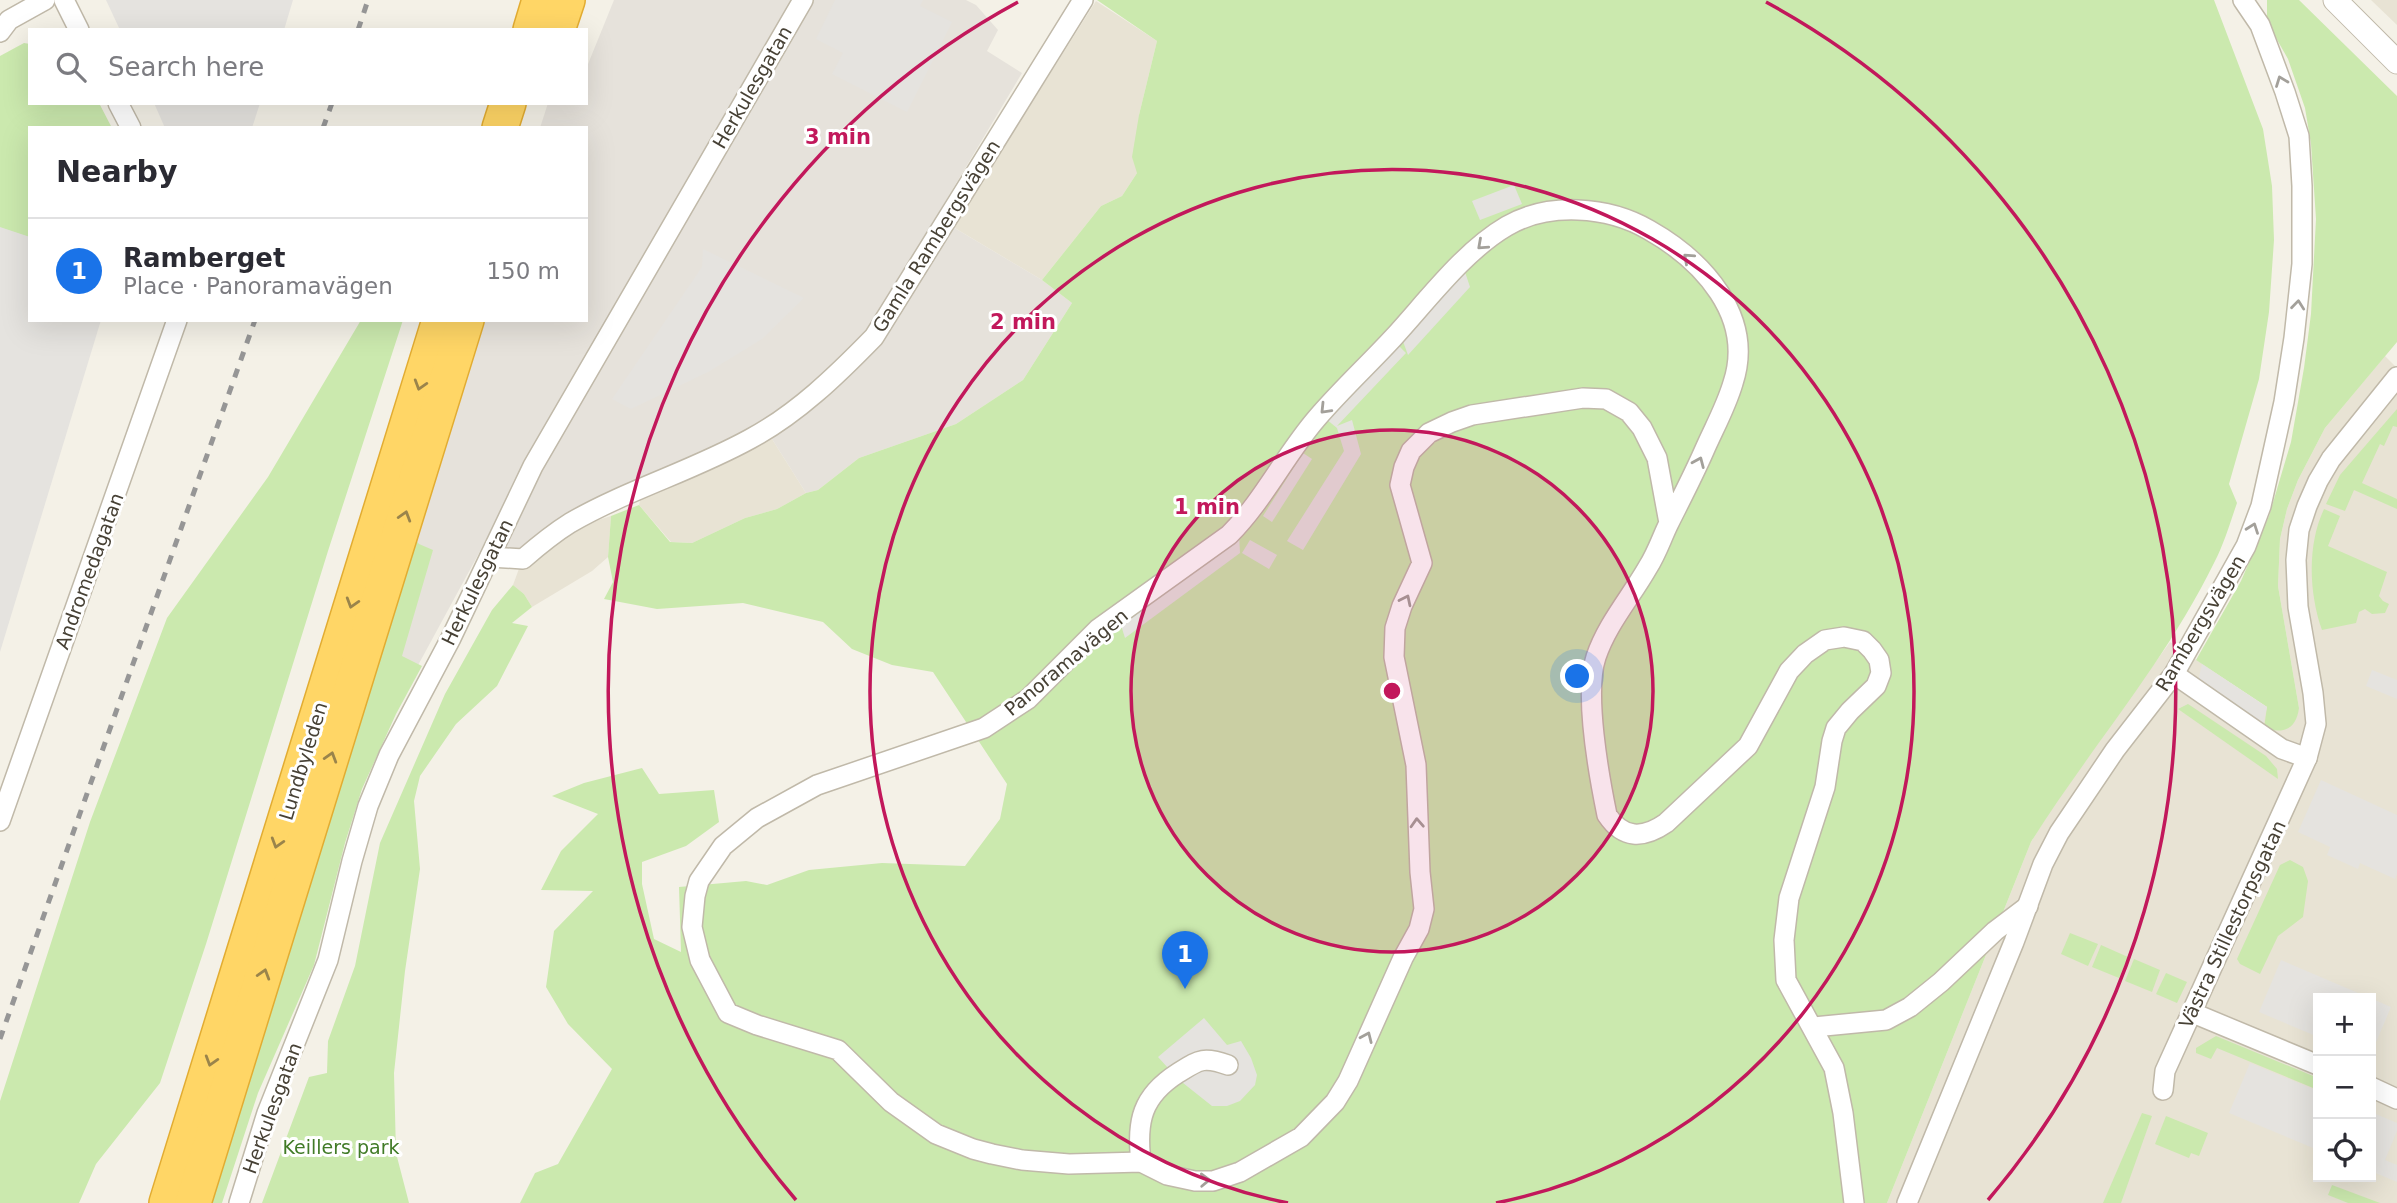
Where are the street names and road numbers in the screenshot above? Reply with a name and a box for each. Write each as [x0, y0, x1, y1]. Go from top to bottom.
street label: Herkulesgatan [708, 22, 796, 152]
street label: Gamla Rambergsvägen [868, 136, 1004, 336]
street label: Andromedagatan [50, 490, 128, 652]
street label: Herkulesgatan [437, 515, 517, 649]
street label: Rambergsvägen [2151, 551, 2249, 695]
street label: Panoramavägen [1000, 604, 1132, 720]
street label: Lundbyleden [275, 699, 331, 823]
street label: Västra Stillestorpsgatan [2174, 817, 2290, 1031]
street label: Herkulesgatan [238, 1039, 306, 1177]

